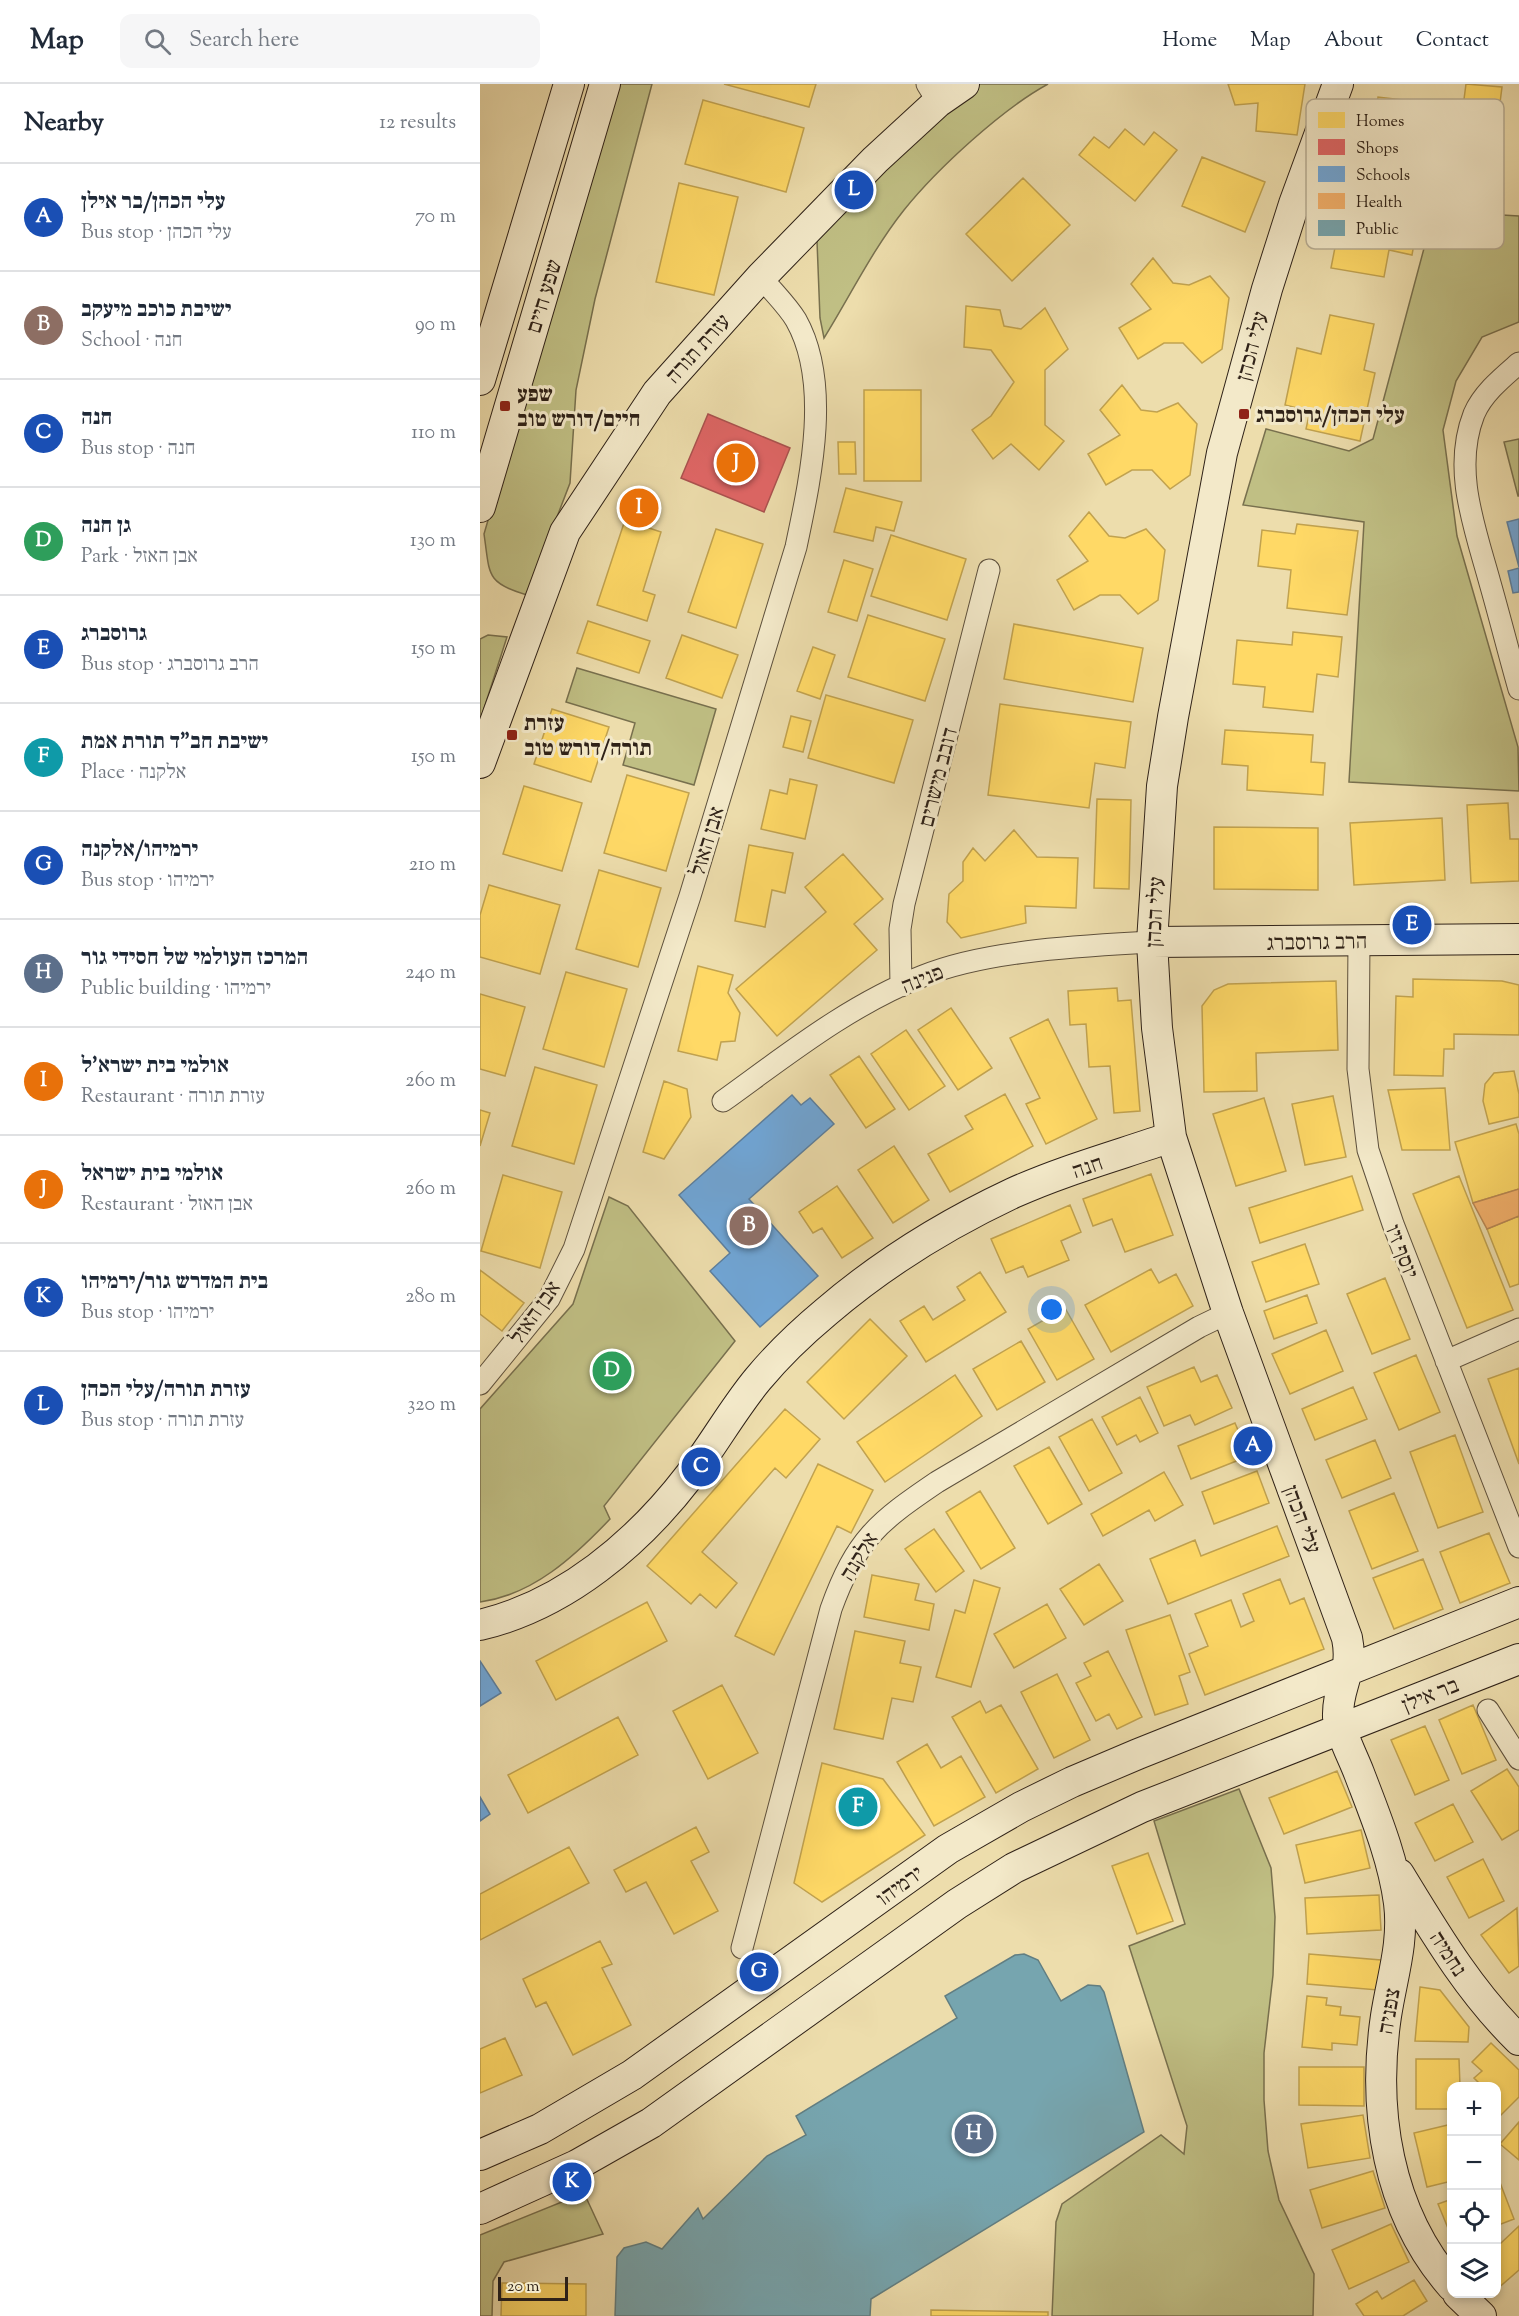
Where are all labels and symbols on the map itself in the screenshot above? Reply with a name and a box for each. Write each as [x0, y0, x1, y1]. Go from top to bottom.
legend [1306, 99, 1504, 249]
text: Homes [1356, 111, 1404, 134]
text: Shops [1356, 138, 1399, 161]
text: Schools [1356, 165, 1410, 188]
pin: L [834, 168, 874, 212]
text: Health [1356, 192, 1403, 215]
text: Public [1356, 219, 1399, 242]
street label: שפע חיים [520, 256, 572, 338]
street label: עזרת תורה [659, 308, 739, 392]
street label: עלי הכהן [1229, 309, 1278, 385]
place label: שפע חיים/דורש טוב [517, 380, 640, 437]
marker: שפע חיים/דורש טוב [498, 399, 512, 413]
place label: עלי הכהן/גרוסברג [1256, 401, 1405, 433]
marker: עלי הכהן/גרוסברג [1237, 407, 1251, 421]
pin: J [716, 440, 756, 485]
pin: I [620, 486, 658, 530]
place label: עזרת תורה/דורש טוב [524, 709, 652, 766]
street label: דובב מישרים [912, 725, 968, 831]
marker: עזרת תורה/דורש טוב [505, 728, 519, 742]
street label: אבן האזל [683, 803, 735, 881]
street label: עלי הכהן [1139, 876, 1175, 948]
pin: E [1392, 902, 1432, 948]
street label: הרב גרוסברג [1266, 927, 1368, 961]
street label: פנינה [897, 958, 949, 1004]
street label: חנה [1068, 1149, 1108, 1189]
pin: B [730, 1204, 768, 1248]
street label: יוסף זיו [1375, 1220, 1425, 1284]
street label: אבן האזל [503, 1275, 570, 1352]
your location [1037, 1295, 1066, 1324]
pin: D [592, 1348, 632, 1394]
pin: A [1234, 1424, 1272, 1468]
pin: C [682, 1444, 720, 1490]
street label: עלי הכהן [1273, 1481, 1327, 1559]
street label: אלקנה [833, 1527, 888, 1588]
street label: בר אילן [1398, 1671, 1465, 1723]
pin: F [838, 1784, 878, 1830]
street label: ירמיהו [870, 1859, 931, 1916]
street label: נחמיה [1420, 1925, 1473, 1984]
pin: G [740, 1950, 778, 1994]
street label: צפניה [1371, 1986, 1411, 2037]
pin: H [954, 2112, 994, 2156]
pin: K [552, 2160, 592, 2204]
scale bar [498, 2274, 568, 2302]

